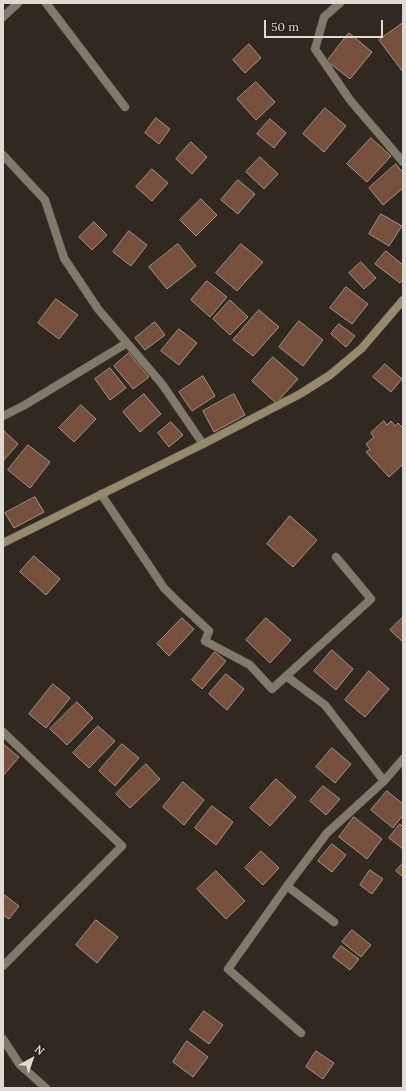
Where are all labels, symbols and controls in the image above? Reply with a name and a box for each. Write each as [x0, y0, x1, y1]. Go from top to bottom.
scale bar [266, 12, 385, 38]
text: 50 m [271, 19, 299, 34]
north arrow [12, 1039, 52, 1079]
text: N [32, 1042, 47, 1058]

